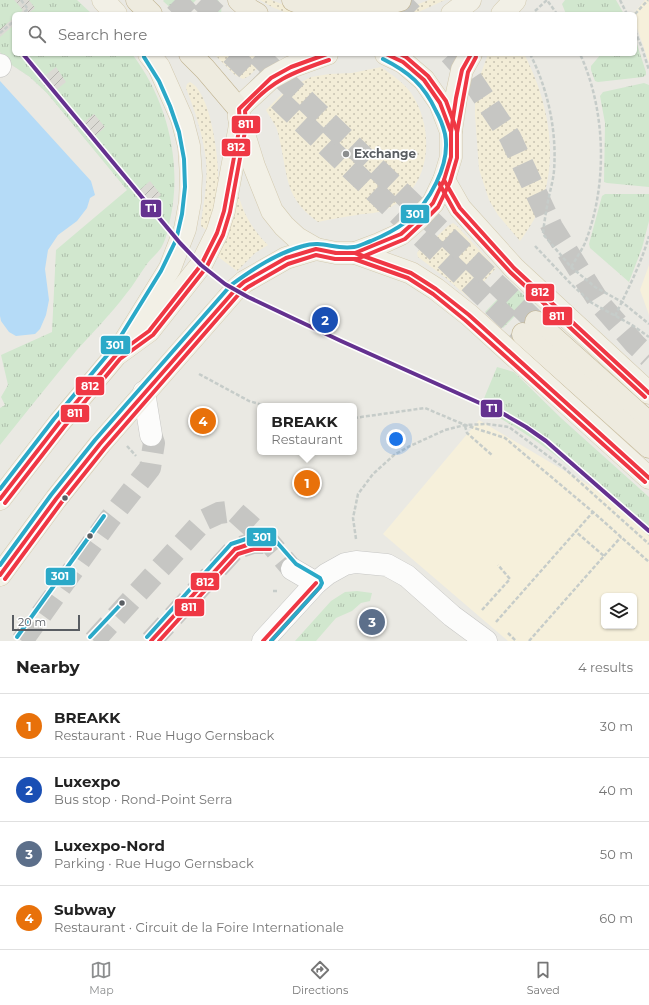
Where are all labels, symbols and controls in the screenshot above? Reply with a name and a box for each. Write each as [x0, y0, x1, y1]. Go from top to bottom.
search box [12, 12, 637, 56]
icon: search [26, 23, 48, 45]
text: Search here [58, 25, 147, 44]
line badge: 811 [231, 115, 261, 134]
text: 811 [238, 117, 254, 131]
line badge: 812 [221, 138, 251, 157]
text: 812 [227, 140, 246, 154]
place label: Exchange [354, 146, 416, 161]
marker: Exchange [341, 149, 351, 159]
line badge: T1 [140, 199, 162, 218]
text: T1 [145, 201, 157, 215]
line badge: 301 [400, 204, 430, 224]
text: 301 [405, 207, 424, 221]
line badge: 812 [525, 283, 555, 302]
text: 812 [531, 285, 550, 299]
pin: 2 [312, 305, 338, 335]
line badge: 811 [542, 306, 573, 326]
text: 811 [549, 309, 565, 323]
line badge: 301 [100, 335, 131, 355]
text: 301 [105, 338, 124, 352]
line badge: 812 [75, 376, 105, 396]
text: 812 [81, 379, 100, 393]
line badge: T1 [480, 399, 503, 418]
text: T1 [486, 401, 498, 415]
popup [257, 403, 357, 455]
line badge: 811 [60, 404, 90, 423]
text: 811 [67, 406, 83, 420]
pin: 4 [190, 406, 216, 436]
text: BREAKK [271, 412, 338, 431]
your location [386, 429, 406, 449]
text: Restaurant [271, 431, 343, 447]
pin: 1 [294, 468, 320, 498]
unlabelled marker [60, 493, 70, 503]
line badge: 301 [246, 527, 277, 547]
text: 301 [252, 530, 271, 544]
unlabelled marker [85, 531, 95, 541]
line badge: 301 [45, 567, 76, 586]
text: 301 [50, 569, 69, 583]
line badge: 812 [190, 572, 220, 591]
text: 812 [196, 575, 215, 589]
map controls [601, 593, 637, 629]
button: layers [601, 593, 637, 629]
unlabelled marker [117, 598, 127, 608]
line badge: 811 [174, 598, 205, 617]
text: 811 [181, 600, 197, 614]
pin: 3 [359, 607, 385, 637]
scale bar [12, 613, 80, 632]
text: 20 m [18, 615, 46, 629]
text: Nearby [16, 657, 80, 677]
text: 4 results [578, 659, 633, 675]
text: BREAKK [54, 708, 120, 727]
text: 1 [26, 718, 32, 734]
text: 30 m [600, 718, 633, 734]
text: Restaurant · Rue Hugo Gernsback [54, 727, 274, 743]
text: Luxexpo [54, 772, 120, 791]
text: 2 [25, 782, 33, 798]
text: 40 m [599, 782, 633, 798]
text: Bus stop · Rond-Point Serra [54, 791, 232, 807]
text: Luxexpo-Nord [54, 836, 165, 855]
text: 3 [25, 846, 33, 862]
text: 50 m [600, 846, 633, 862]
text: Parking · Rue Hugo Gernsback [54, 855, 254, 871]
text: Subway [54, 900, 116, 919]
text: 4 [25, 910, 33, 926]
text: 60 m [599, 910, 633, 926]
text: Restaurant · Circuit de la Foire Internationale [54, 919, 344, 935]
tab: Map [89, 959, 114, 997]
tab: Directions [292, 959, 348, 997]
tab: Saved [527, 959, 560, 997]

